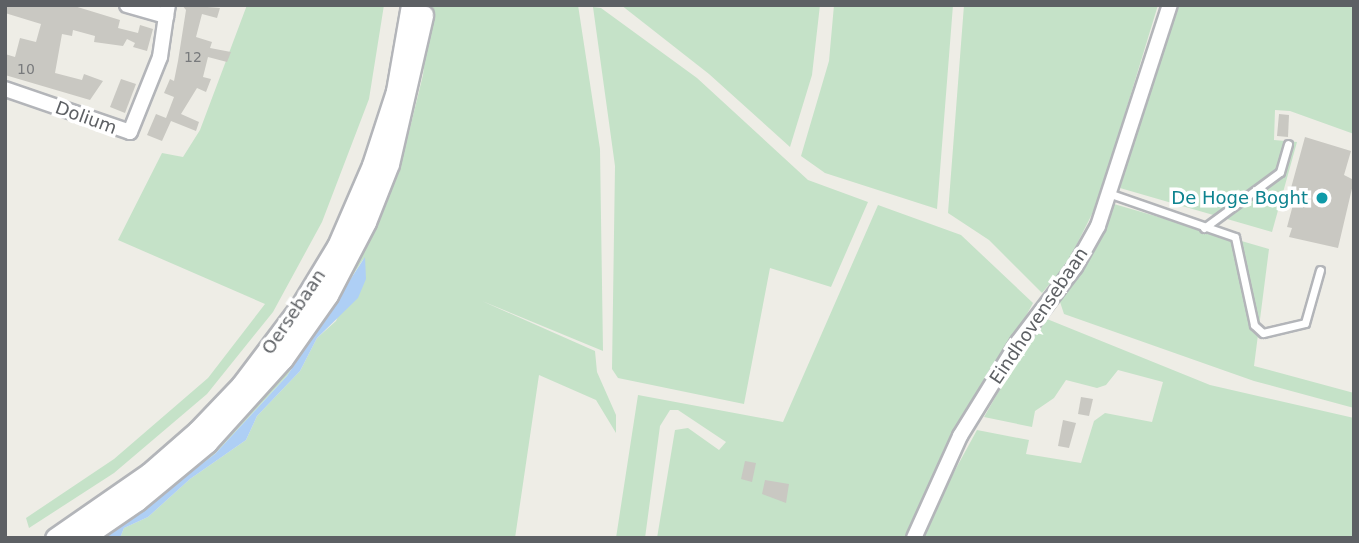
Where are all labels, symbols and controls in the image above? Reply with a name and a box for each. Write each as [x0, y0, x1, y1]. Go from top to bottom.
house number: 12 [184, 49, 202, 65]
house number: 10 [17, 61, 35, 77]
street label: Dolium [52, 97, 120, 139]
place label: De Hoge Boght [1171, 187, 1308, 209]
marker: De Hoge Boght [1314, 190, 1330, 206]
street label: Eindhovensebaan [985, 244, 1093, 388]
street label: Oersebaan [258, 265, 330, 359]

